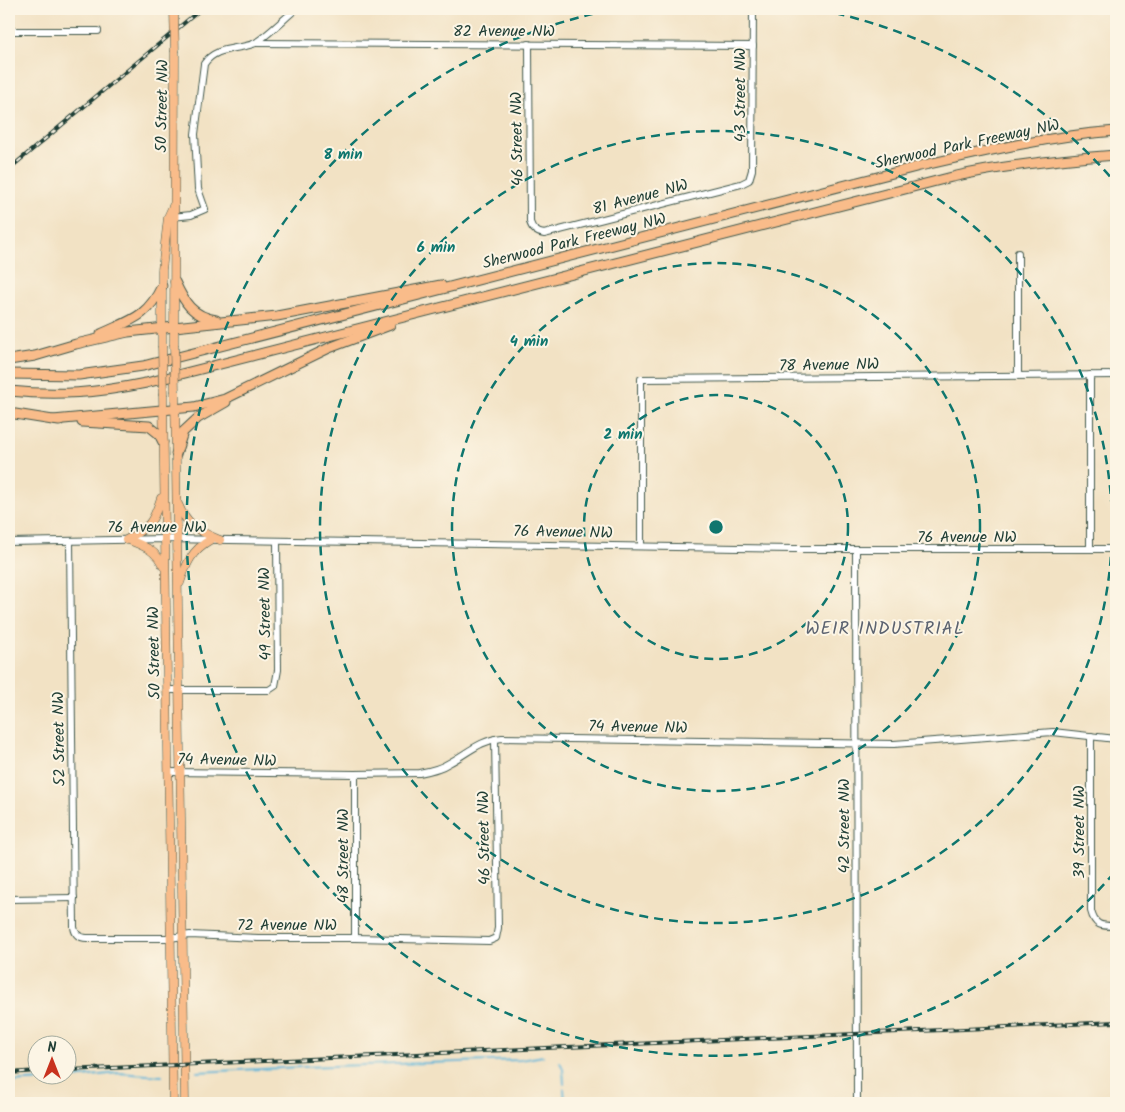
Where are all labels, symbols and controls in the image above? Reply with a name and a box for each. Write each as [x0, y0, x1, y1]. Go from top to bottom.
street label: 82 Avenue NW [453, 19, 555, 44]
street label: 43 Street NW [728, 48, 753, 142]
street label: 50 Street NW [149, 59, 176, 153]
street label: 46 Street NW [504, 92, 531, 186]
street label: Sherwood Park Freeway NW [873, 113, 1062, 176]
text: 8 min [323, 143, 363, 167]
street label: 81 Avenue NW [590, 173, 691, 222]
street label: Sherwood Park Freeway NW [480, 207, 669, 276]
text: 6 min [417, 236, 455, 260]
text: 4 min [510, 330, 548, 354]
street label: 78 Avenue NW [779, 352, 879, 379]
text: 2 min [603, 423, 643, 447]
street label: 76 Avenue NW [107, 515, 207, 540]
centre of rings [707, 518, 725, 536]
street label: 76 Avenue NW [513, 519, 613, 546]
street label: 76 Avenue NW [917, 525, 1017, 550]
street label: 49 Street NW [252, 567, 279, 661]
street label: 50 Street NW [141, 606, 168, 700]
district label: WEIR INDUSTRIAL [805, 615, 965, 644]
street label: 52 Street NW [46, 691, 73, 787]
street label: 74 Avenue NW [588, 714, 688, 741]
street label: 74 Avenue NW [177, 747, 277, 774]
street label: 42 Street NW [832, 779, 857, 873]
street label: 39 Street NW [1067, 785, 1092, 879]
street label: 46 Street NW [471, 791, 498, 885]
street label: 48 Street NW [331, 808, 356, 904]
street label: 72 Avenue NW [237, 913, 337, 938]
north arrow [28, 1034, 78, 1084]
text: N [48, 1037, 57, 1059]

